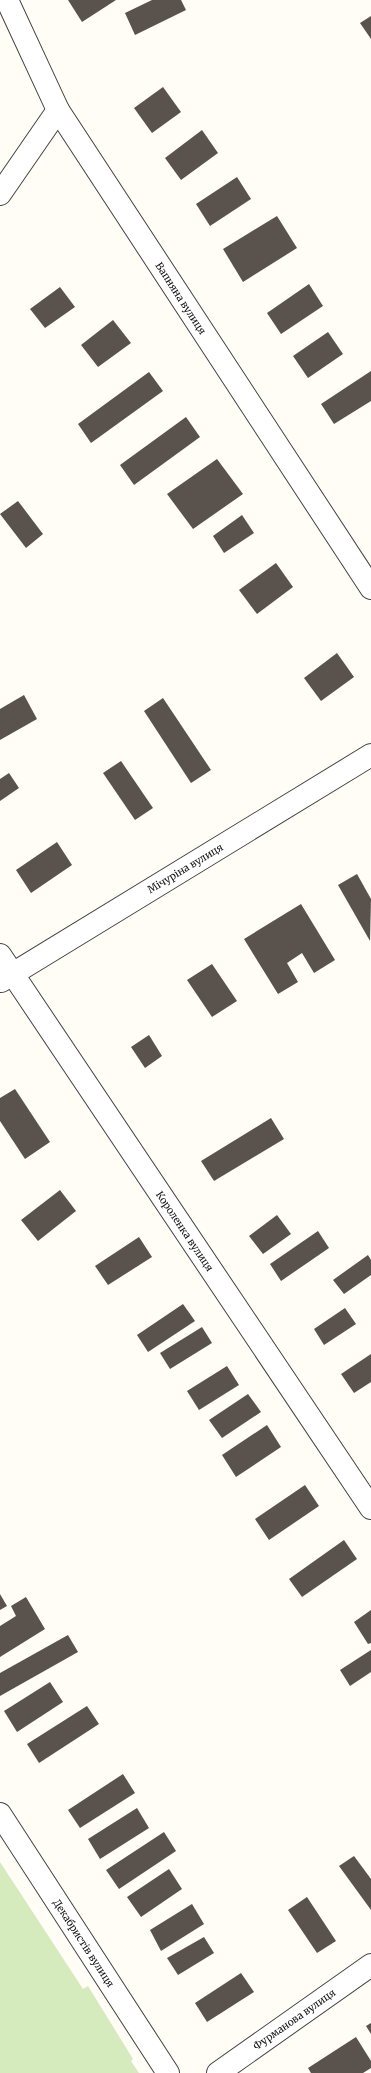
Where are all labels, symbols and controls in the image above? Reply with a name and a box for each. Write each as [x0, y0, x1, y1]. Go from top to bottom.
street label: Вапняна вулиця [152, 260, 209, 337]
street label: Мічуріна вулиця [145, 841, 226, 896]
street label: Короленка вулиця [153, 1189, 216, 1274]
street label: Декабристів вулиця [50, 1897, 117, 1990]
street label: Фурманова вулиця [251, 1986, 338, 2053]

